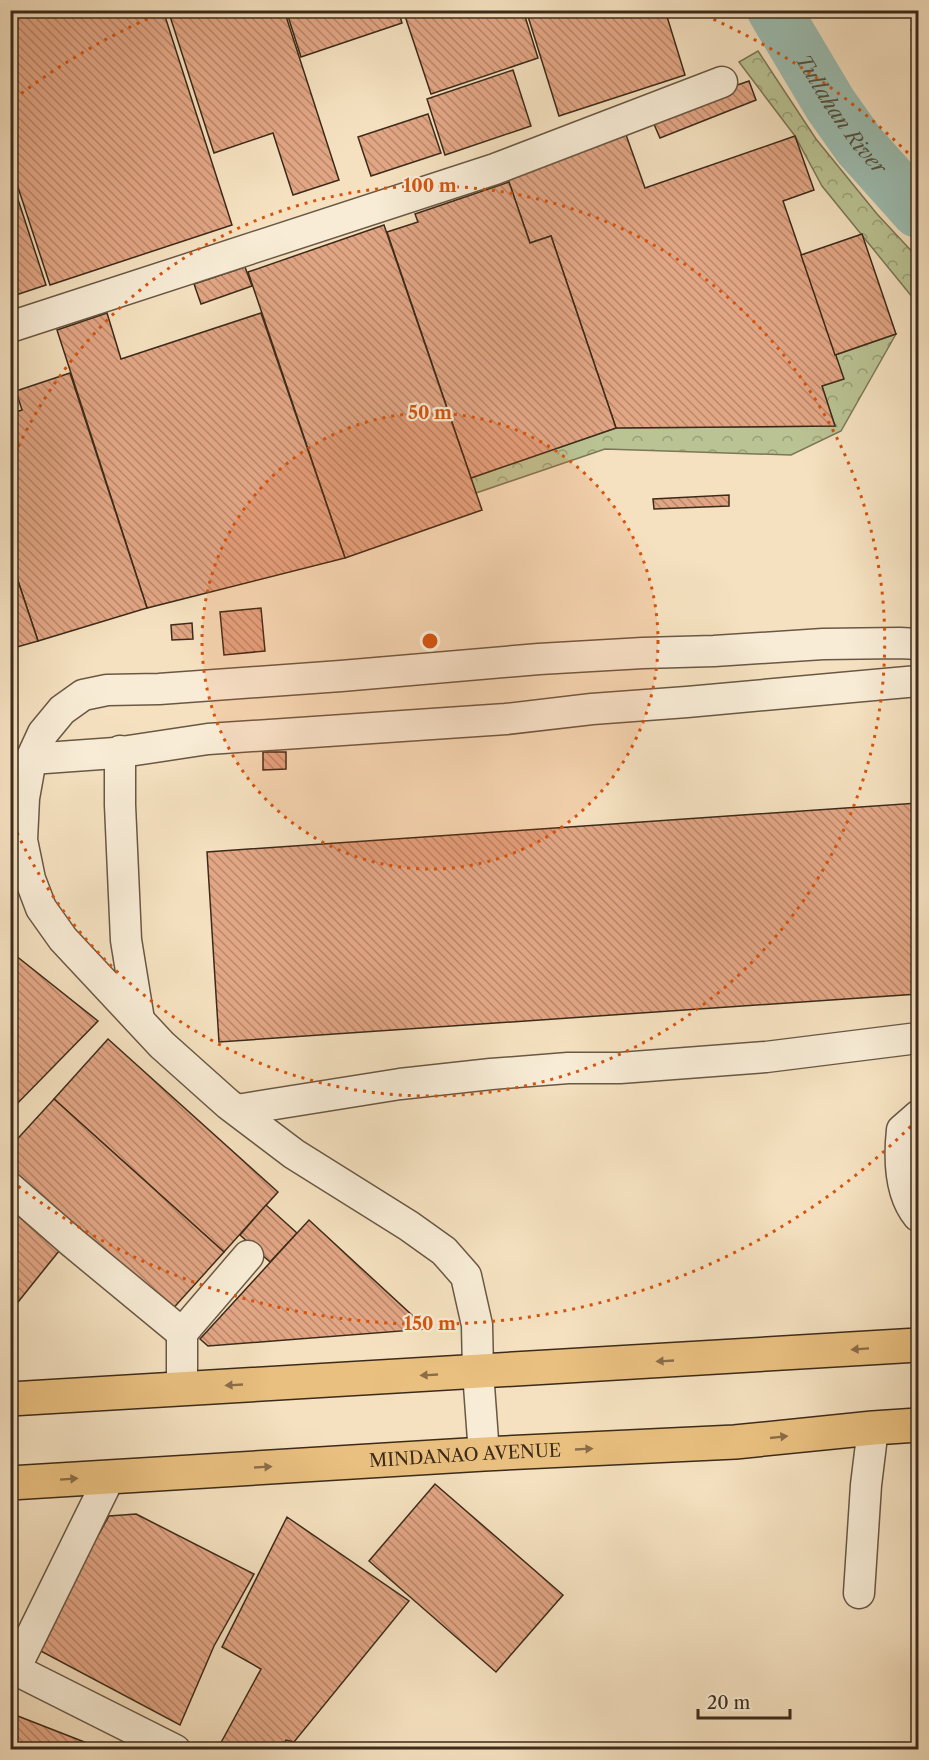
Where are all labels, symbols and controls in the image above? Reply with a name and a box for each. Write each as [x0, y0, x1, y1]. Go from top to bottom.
water label: Tullahan River [791, 50, 892, 180]
text: 100 m [403, 175, 457, 197]
text: 50 m [408, 402, 452, 424]
centre of rings [420, 631, 440, 651]
text: 150 m [404, 1313, 456, 1335]
one-way arrow [851, 1344, 870, 1354]
one-way arrow [656, 1356, 675, 1365]
one-way arrow [419, 1370, 438, 1379]
one-way arrow [225, 1380, 244, 1390]
one-way arrow [769, 1432, 788, 1442]
street label: MINDANAO AVENUE [369, 1439, 562, 1472]
one-way arrow [575, 1444, 594, 1453]
one-way arrow [254, 1462, 273, 1471]
one-way arrow [59, 1474, 78, 1484]
scale bar [698, 1682, 790, 1720]
text: 20 m [707, 1692, 751, 1714]

